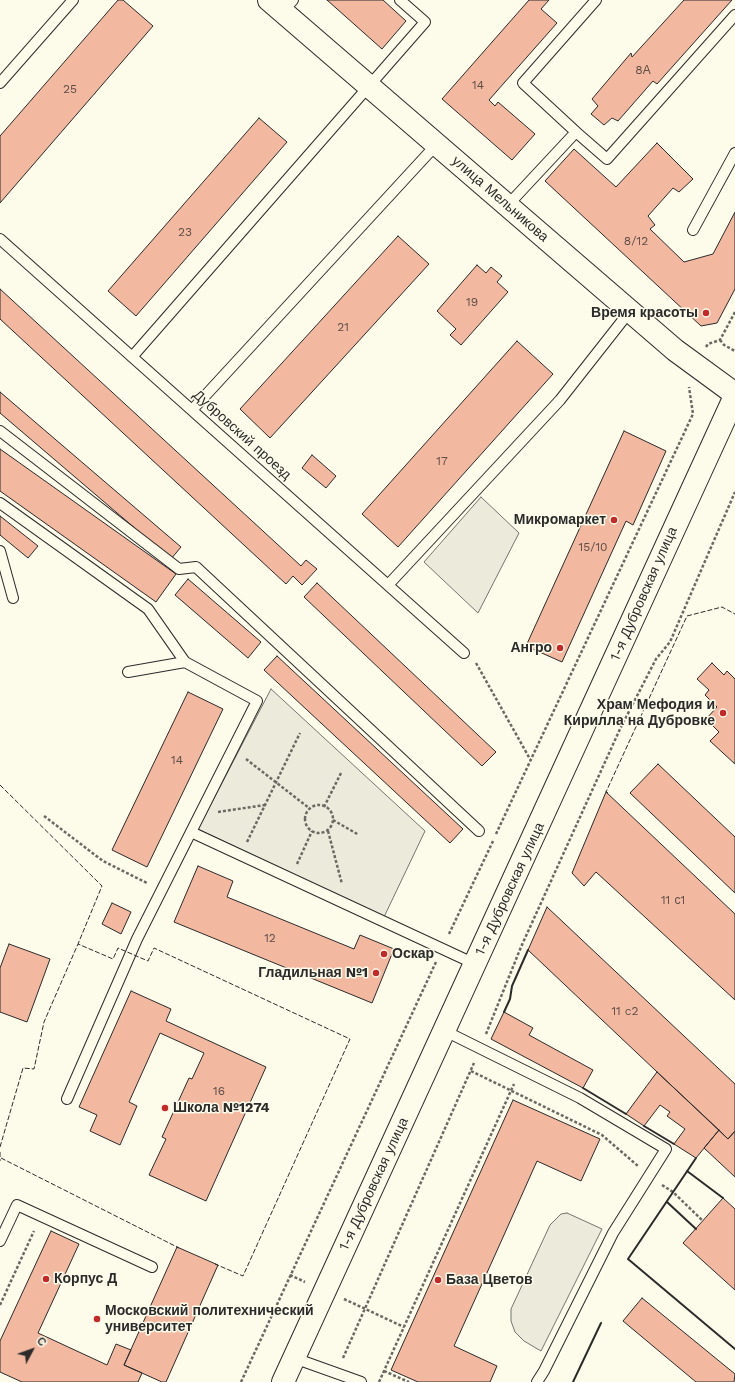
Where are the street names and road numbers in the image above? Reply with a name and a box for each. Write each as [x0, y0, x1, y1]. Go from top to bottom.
street label: улица Мельникова [448, 152, 552, 246]
street label: Дубровский проезд [189, 387, 295, 483]
street label: 1-я Дубровская улица [607, 524, 681, 664]
street label: 1-я Дубровская улица [472, 820, 548, 958]
street label: 1-я Дубровская улица [336, 1115, 412, 1253]

